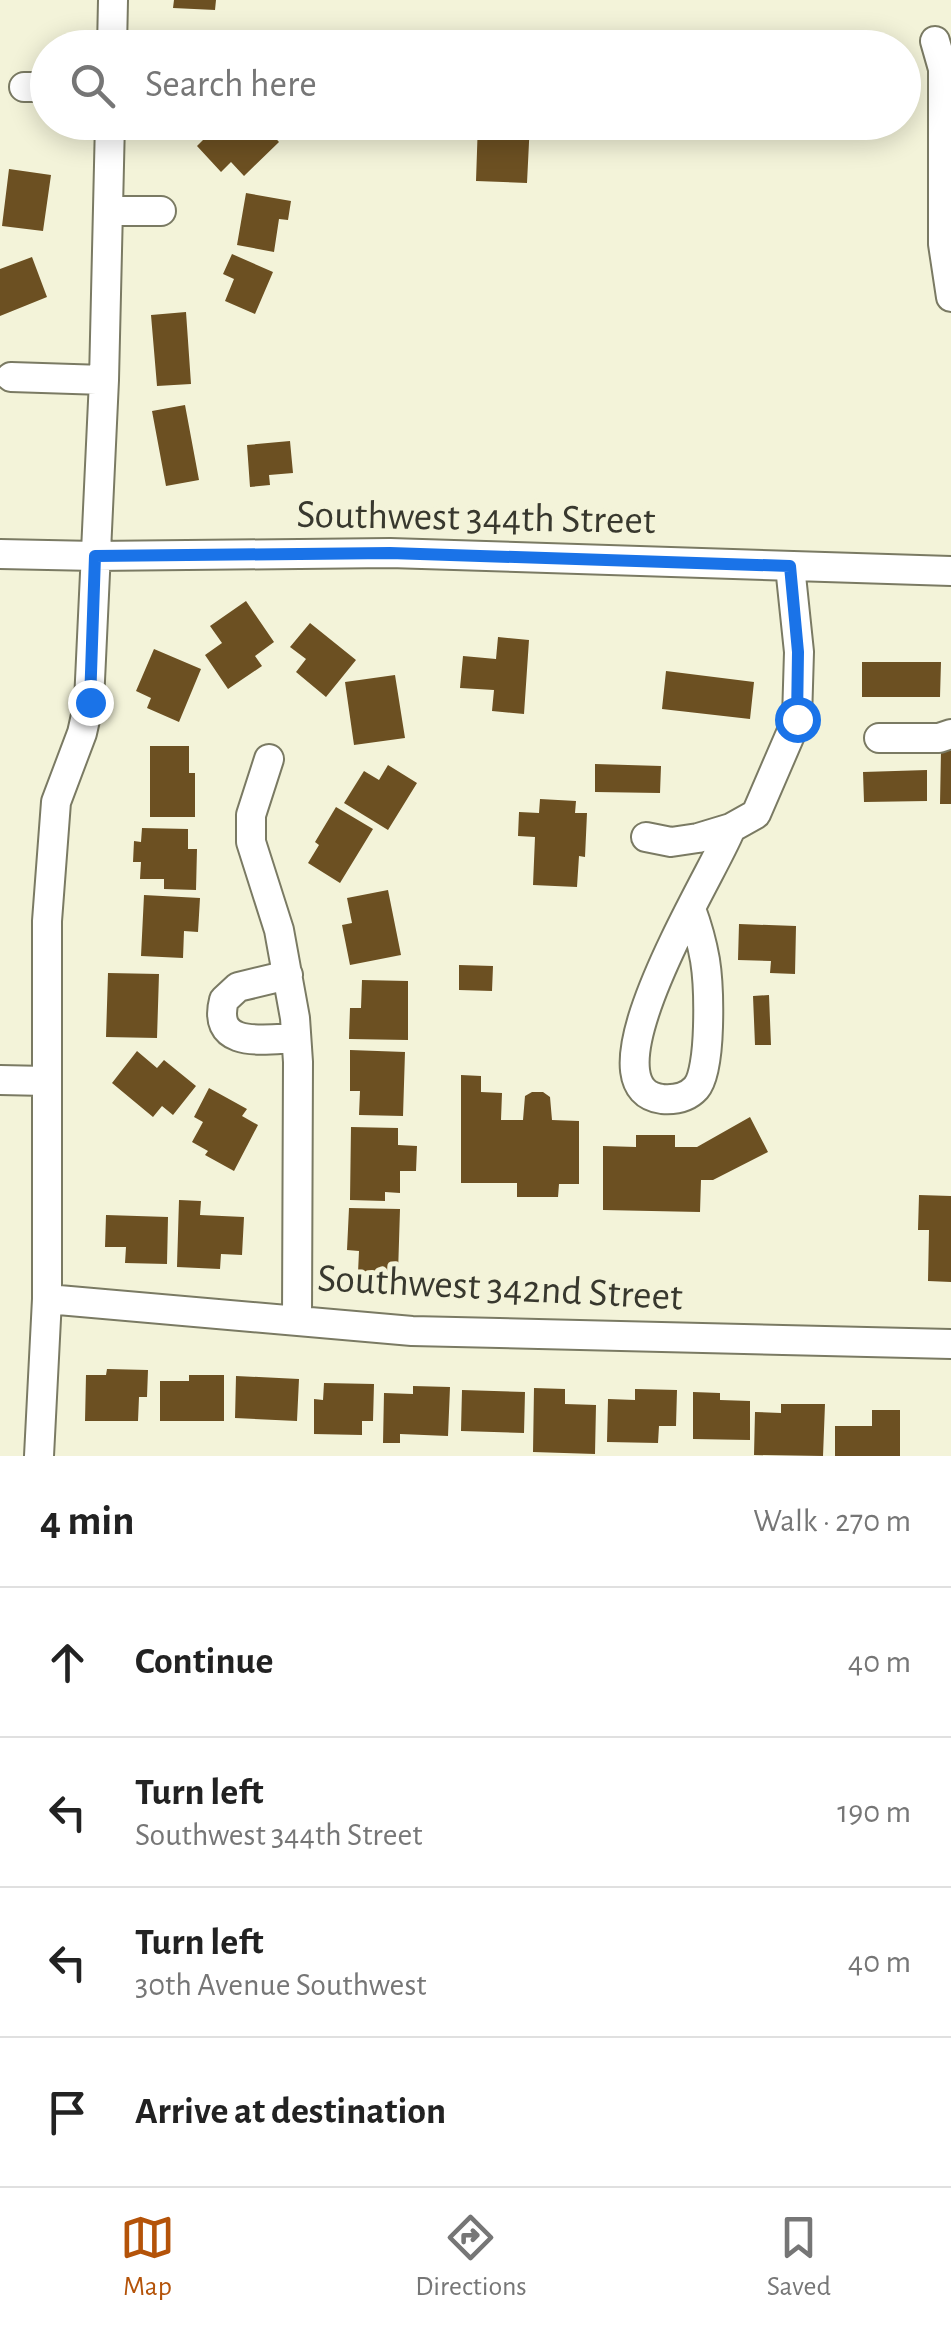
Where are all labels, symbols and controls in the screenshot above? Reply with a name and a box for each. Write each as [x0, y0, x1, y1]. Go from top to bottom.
search box [30, 30, 921, 140]
icon: search [65, 58, 120, 113]
text: Search here [145, 66, 317, 104]
street label: Southwest 344th Street [296, 495, 656, 541]
route end [68, 680, 114, 726]
route start [775, 697, 821, 743]
street label: Southwest 342nd Street [316, 1258, 684, 1318]
text: 4 min [40, 1500, 135, 1542]
text: Walk · 270 m [753, 1505, 911, 1537]
icon: ahead [40, 1635, 95, 1690]
text: Continue [135, 1643, 273, 1681]
text: 40 m [848, 1646, 911, 1678]
text: Turn left [135, 1774, 263, 1812]
icon: left [40, 1785, 95, 1840]
text: 190 m [837, 1796, 911, 1828]
text: Southwest 344th Street [135, 1819, 422, 1851]
text: Turn left [135, 1924, 263, 1962]
icon: left [40, 1935, 95, 1990]
text: 40 m [848, 1946, 911, 1978]
text: 30th Avenue Southwest [135, 1969, 426, 2001]
icon: arrive [40, 2085, 95, 2140]
text: Arrive at destination [135, 2093, 446, 2131]
tab: Map [120, 2210, 175, 2304]
tab: Directions [415, 2210, 527, 2304]
tab: Saved [767, 2210, 831, 2304]

